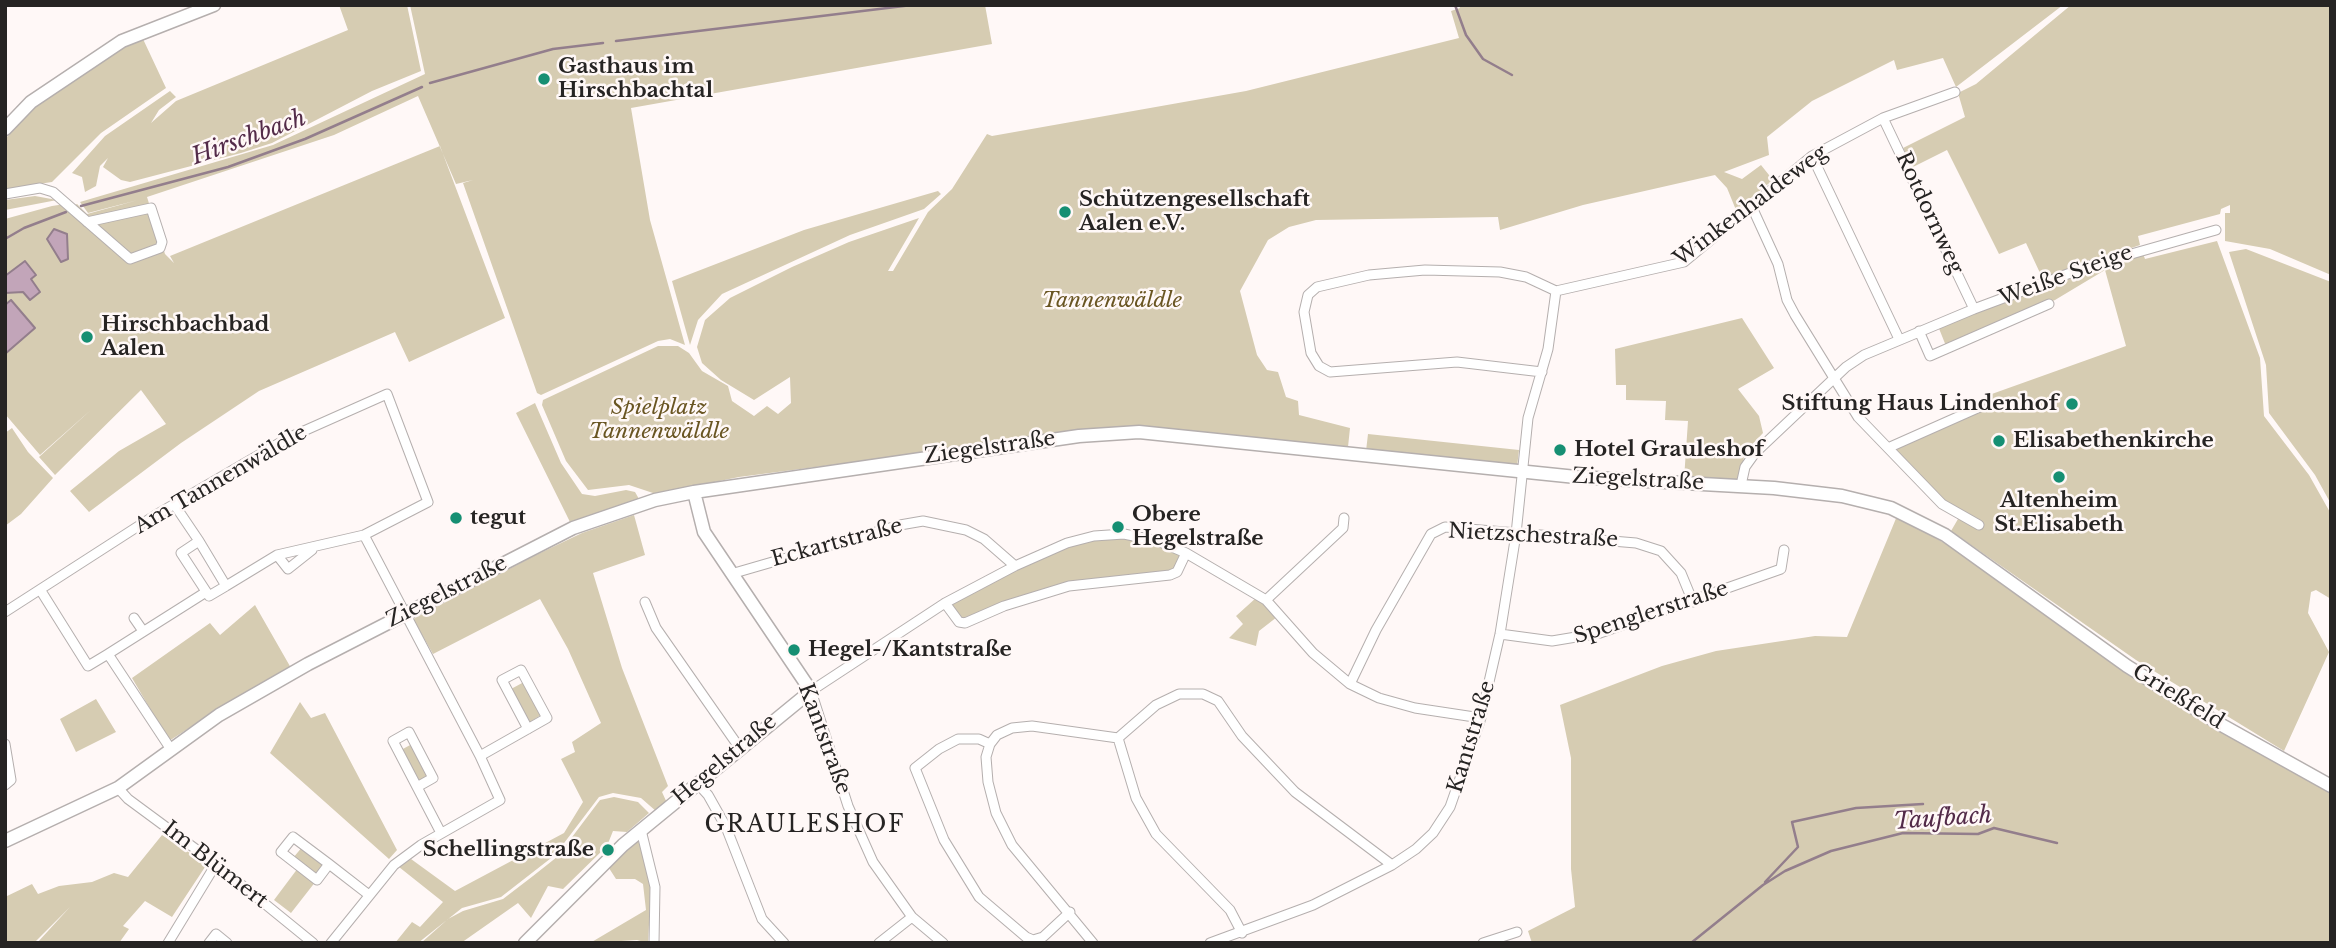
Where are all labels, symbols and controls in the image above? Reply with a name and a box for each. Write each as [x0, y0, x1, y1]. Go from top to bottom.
place label: Gasthaus im Hirschbachtal [558, 54, 713, 104]
marker: Gasthaus im Hirschbachtal [536, 71, 552, 87]
water label: Hirschbach [188, 105, 310, 171]
street label: Winkenhaldeweg [1669, 140, 1833, 272]
street label: Rotdornweg [1890, 148, 1968, 278]
place label: Schützengesellschaft Aalen e.V. [1079, 187, 1310, 237]
marker: Schützengesellschaft Aalen e.V. [1057, 204, 1073, 220]
street label: Weiße Steige [1996, 240, 2136, 312]
park label: Tannenwäldle [1042, 288, 1182, 314]
place label: Hirschbachbad Aalen [101, 312, 269, 362]
marker: Hirschbachbad Aalen [79, 329, 95, 345]
place label: Stiftung Haus Lindenhof [1782, 391, 2058, 417]
park label: Spielplatz Tannenwäldle [589, 395, 729, 445]
marker: Stiftung Haus Lindenhof [2064, 396, 2080, 412]
street label: Am Tannenwäldle [130, 420, 312, 540]
street label: Ziegelstraße [923, 426, 1057, 470]
place label: Elisabethenkirche [2013, 428, 2214, 454]
marker: Elisabethenkirche [1991, 433, 2007, 449]
place label: Hotel Grauleshof [1574, 437, 1764, 463]
marker: Hotel Grauleshof [1552, 442, 1568, 458]
street label: Ziegelstraße [1571, 464, 1705, 496]
marker: Altenheim St.Elisabeth [2051, 469, 2067, 485]
place label: Altenheim St.Elisabeth [1994, 488, 2124, 538]
place label: Obere Hegelstraße [1132, 502, 1264, 552]
place label: tegut [470, 505, 526, 531]
marker: tegut [448, 510, 464, 526]
street label: Eckartstraße [769, 513, 905, 573]
marker: Obere Hegelstraße [1110, 519, 1126, 535]
street label: Nietzschestraße [1447, 519, 1619, 553]
street label: Ziegelstraße [382, 551, 512, 633]
street label: Spenglerstraße [1570, 576, 1732, 650]
place label: Hegel-/Kantstraße [808, 637, 1012, 663]
marker: Hegel-/Kantstraße [786, 642, 802, 658]
street label: Grießfeld [2128, 659, 2228, 735]
street label: Kantstraße [1443, 678, 1501, 796]
street label: Kantstraße [792, 680, 856, 798]
street label: Hegelstraße [668, 709, 782, 811]
water label: Taufbach [1893, 802, 1993, 836]
district label: GRAULESHOF [706, 812, 904, 840]
street label: Im Blümert [157, 816, 273, 914]
place label: Schellingstraße [423, 837, 594, 863]
marker: Schellingstraße [600, 842, 616, 858]

